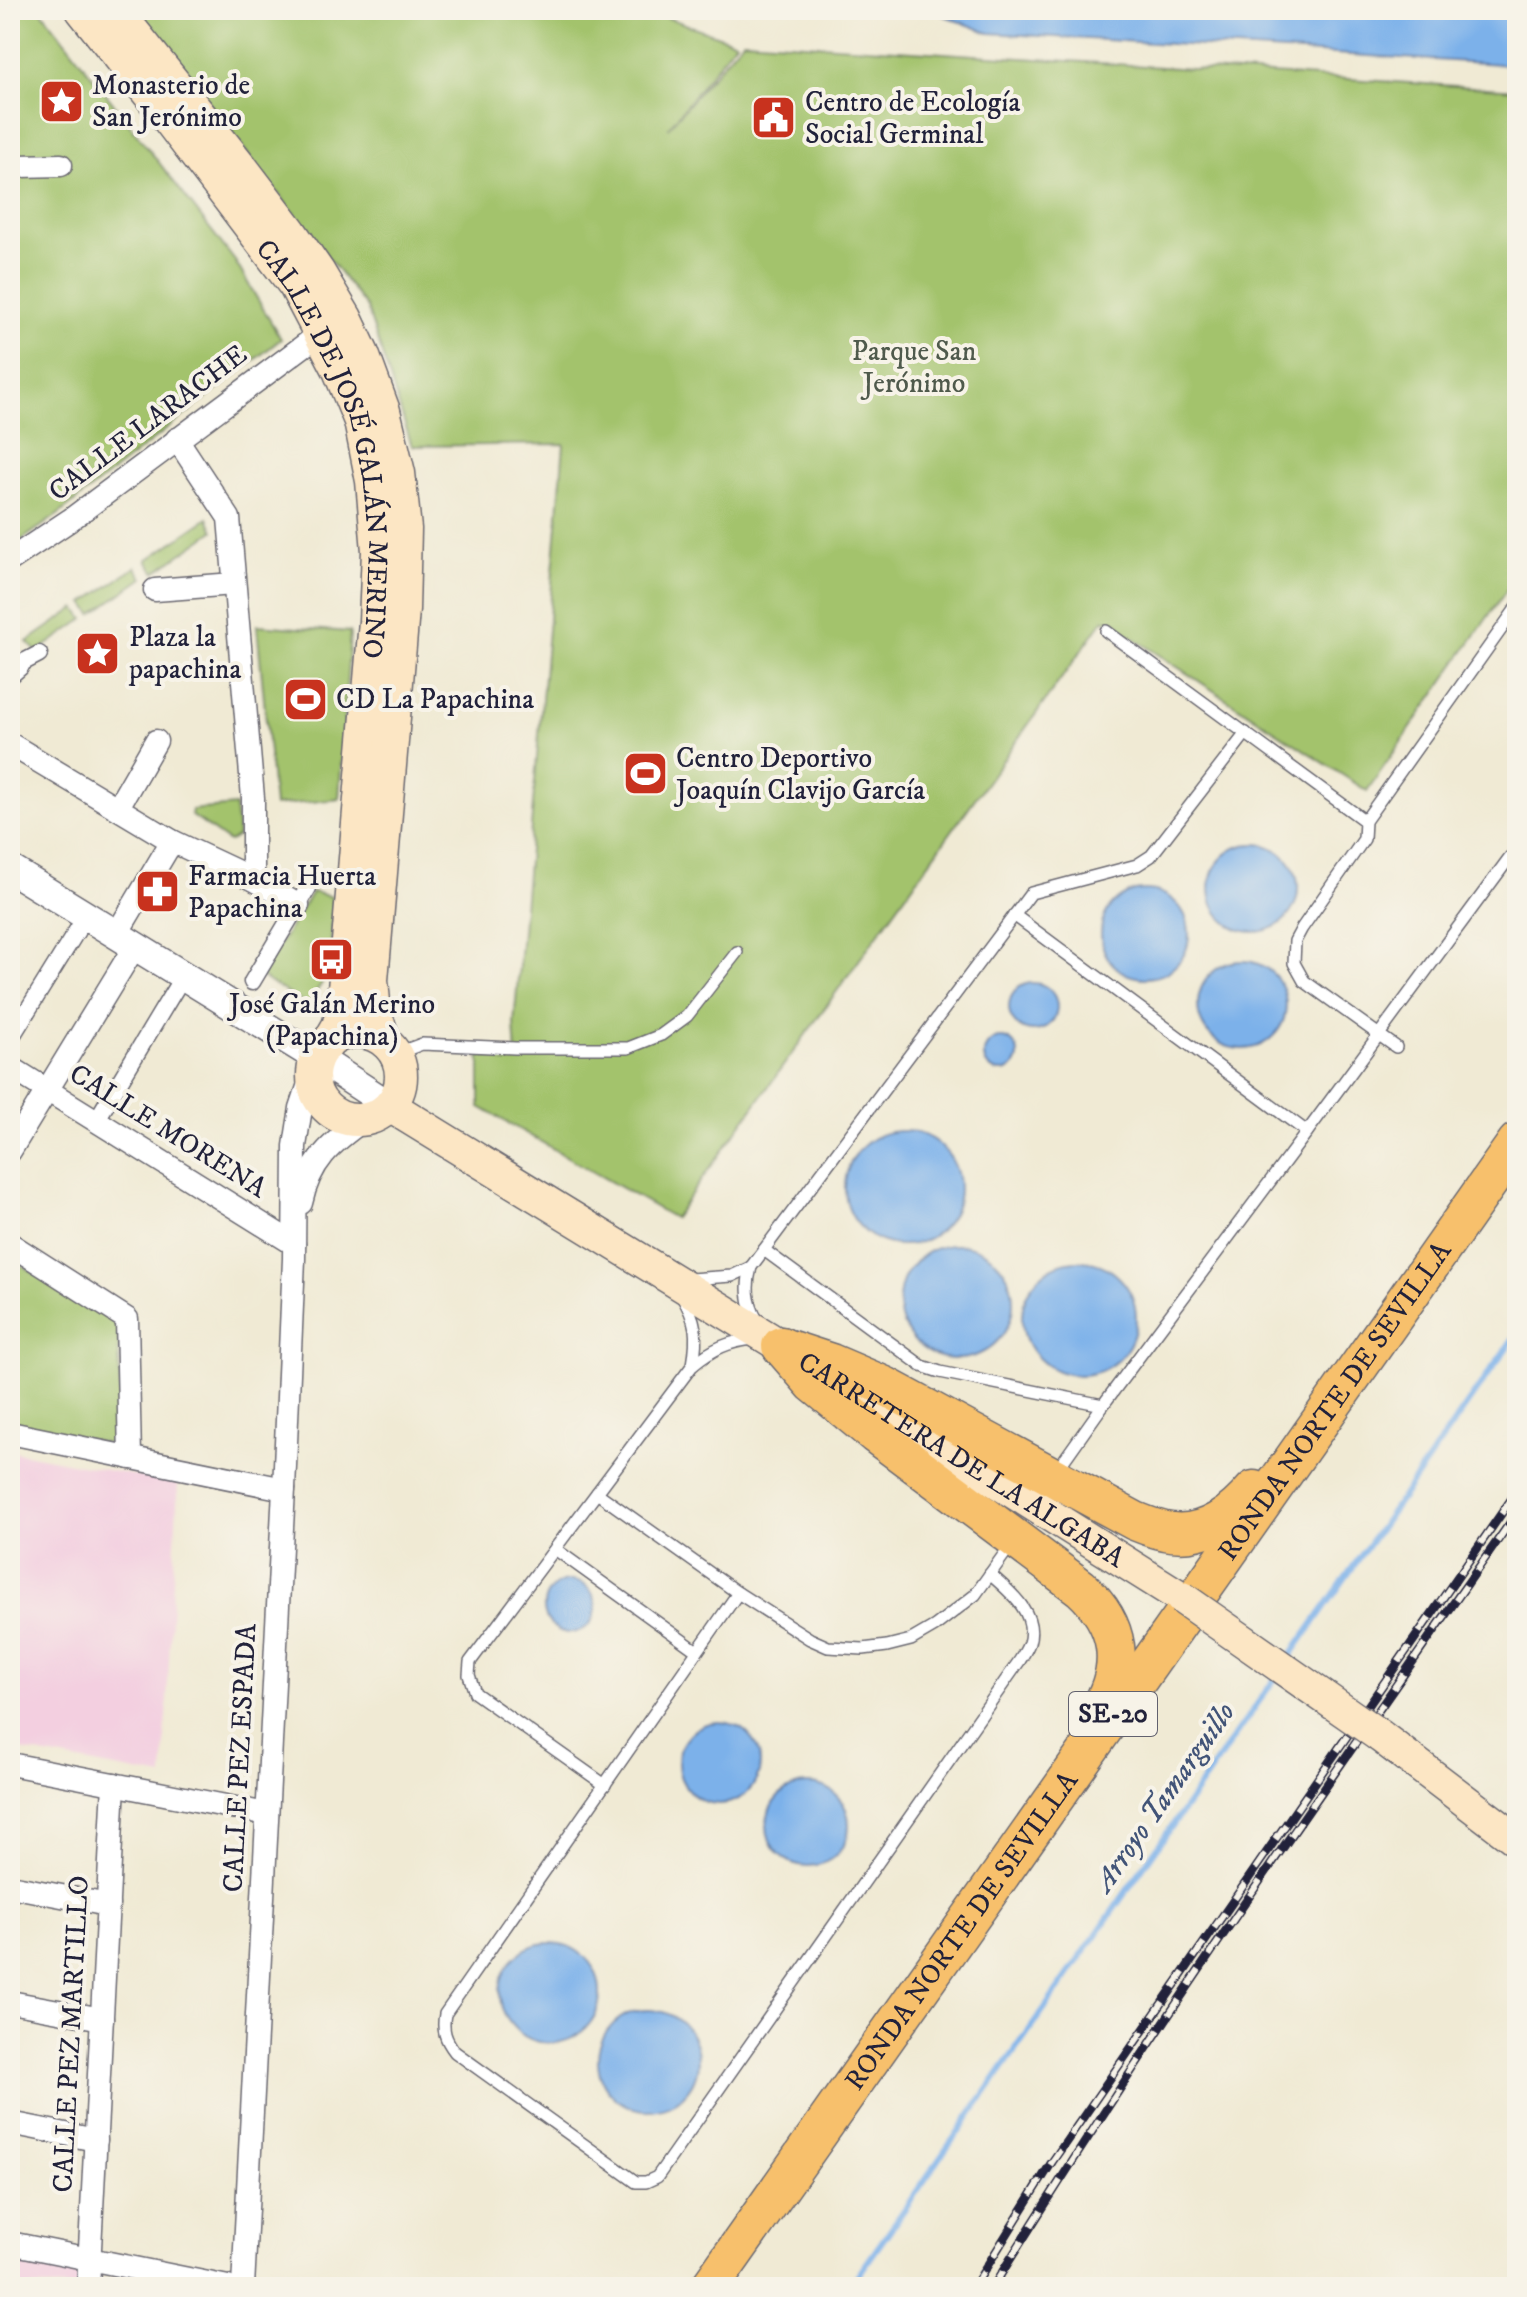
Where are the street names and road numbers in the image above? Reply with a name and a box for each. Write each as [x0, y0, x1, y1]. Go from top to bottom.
street label: CALLE DE JOSÉ GALÁN MERINO [248, 232, 396, 660]
street label: CALLE LARACHE [42, 337, 254, 509]
street label: CALLE MORENA [63, 1056, 274, 1206]
street label: RONDA NORTE DE SEVILLA [1210, 1234, 1460, 1567]
street label: CARRETERA DE LA ALGABA [792, 1344, 1132, 1576]
street label: CALLE PEZ ESPADA [215, 1622, 265, 1893]
road number: SE-20 [1069, 1692, 1157, 1736]
street label: RONDA NORTE DE SEVILLA [837, 1763, 1086, 2097]
street label: CALLE PEZ MARTILLO [45, 1874, 97, 2194]

